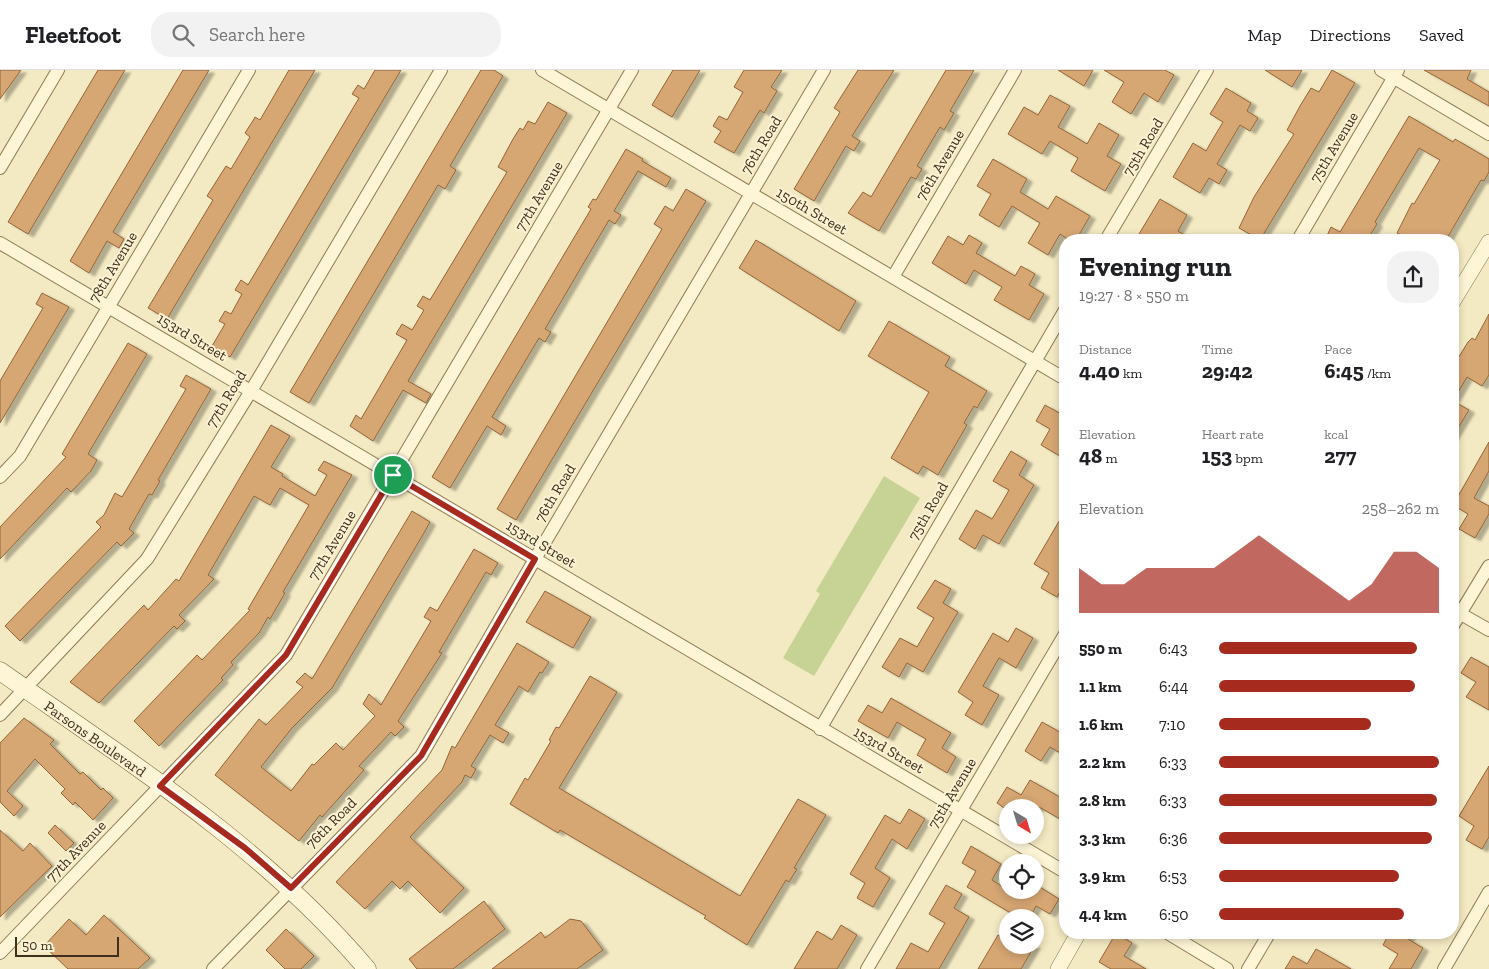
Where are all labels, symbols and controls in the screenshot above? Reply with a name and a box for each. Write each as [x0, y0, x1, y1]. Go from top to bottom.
search box [151, 12, 501, 57]
text: Fleetfoot [25, 20, 121, 49]
icon: search [169, 21, 197, 49]
text: Search here [209, 23, 305, 46]
text: Map [1247, 24, 1282, 46]
text: Directions [1310, 24, 1391, 46]
text: Saved [1419, 24, 1464, 46]
street label: 75th Avenue [1306, 108, 1362, 186]
street label: 76th Road [737, 112, 786, 177]
street label: 75th Road [1119, 114, 1168, 179]
street label: 76th Avenue [912, 126, 968, 204]
street label: 77th Avenue [511, 158, 567, 234]
street label: 150th Street [773, 183, 851, 239]
street label: 78th Avenue [85, 228, 141, 306]
text: Evening run [1079, 250, 1232, 283]
button: share [1387, 251, 1439, 303]
text: 19:27 · 8 × 550 m [1079, 286, 1189, 305]
street label: 153rd Street [154, 309, 231, 365]
text: Distance [1079, 341, 1132, 358]
text: Time [1202, 341, 1233, 358]
text: Pace [1324, 341, 1352, 358]
text: 4.40 [1079, 358, 1120, 383]
text: 29:42 [1202, 358, 1253, 383]
text: 6:45 [1324, 358, 1364, 383]
text: km [1120, 365, 1142, 382]
text: /km [1364, 365, 1391, 382]
street label: 77th Road [202, 366, 250, 431]
text: Elevation [1079, 426, 1136, 443]
text: Heart rate [1202, 426, 1264, 443]
text: kcal [1324, 426, 1348, 443]
text: 48 [1079, 443, 1102, 468]
text: 153 [1202, 443, 1232, 468]
text: 277 [1324, 443, 1356, 468]
text: m [1102, 450, 1118, 467]
text: bpm [1232, 450, 1263, 467]
pin [372, 454, 414, 496]
street label: 76th Road [531, 460, 580, 525]
icon: arrive [379, 461, 407, 489]
street label: 75th Road [904, 478, 952, 543]
text: Elevation [1079, 499, 1144, 518]
text: 258–262 m [1362, 499, 1439, 518]
street label: 77th Avenue [304, 507, 360, 583]
street label: 153rd Street [503, 516, 580, 572]
text: 550 m [1079, 639, 1122, 658]
text: 6:43 [1159, 639, 1188, 658]
text: 1.1 km [1079, 677, 1121, 696]
text: 6:44 [1159, 677, 1188, 696]
street label: Parsons Boulevard [41, 697, 150, 781]
text: 1.6 km [1079, 715, 1123, 734]
text: 7:10 [1159, 715, 1186, 734]
street label: 153rd Street [851, 723, 928, 778]
text: 2.2 km [1079, 753, 1126, 772]
text: 6:33 [1159, 753, 1187, 772]
street label: 75th Avenue [924, 754, 980, 832]
text: 2.8 km [1079, 791, 1126, 810]
text: 6:33 [1159, 791, 1187, 810]
street label: 76th Road [302, 793, 361, 852]
north arrow [999, 799, 1044, 844]
map controls [999, 799, 1044, 954]
street label: 77th Avenue [42, 817, 110, 885]
text: 3.3 km [1079, 829, 1126, 848]
text: 6:36 [1159, 829, 1187, 848]
button: locate [999, 854, 1044, 899]
text: 3.9 km [1079, 867, 1126, 886]
text: 6:53 [1159, 867, 1187, 886]
text: 4.4 km [1079, 905, 1127, 924]
text: 6:50 [1159, 905, 1189, 924]
button: layers [999, 909, 1044, 954]
scale bar [15, 934, 119, 957]
text: 50 m [22, 937, 53, 954]

